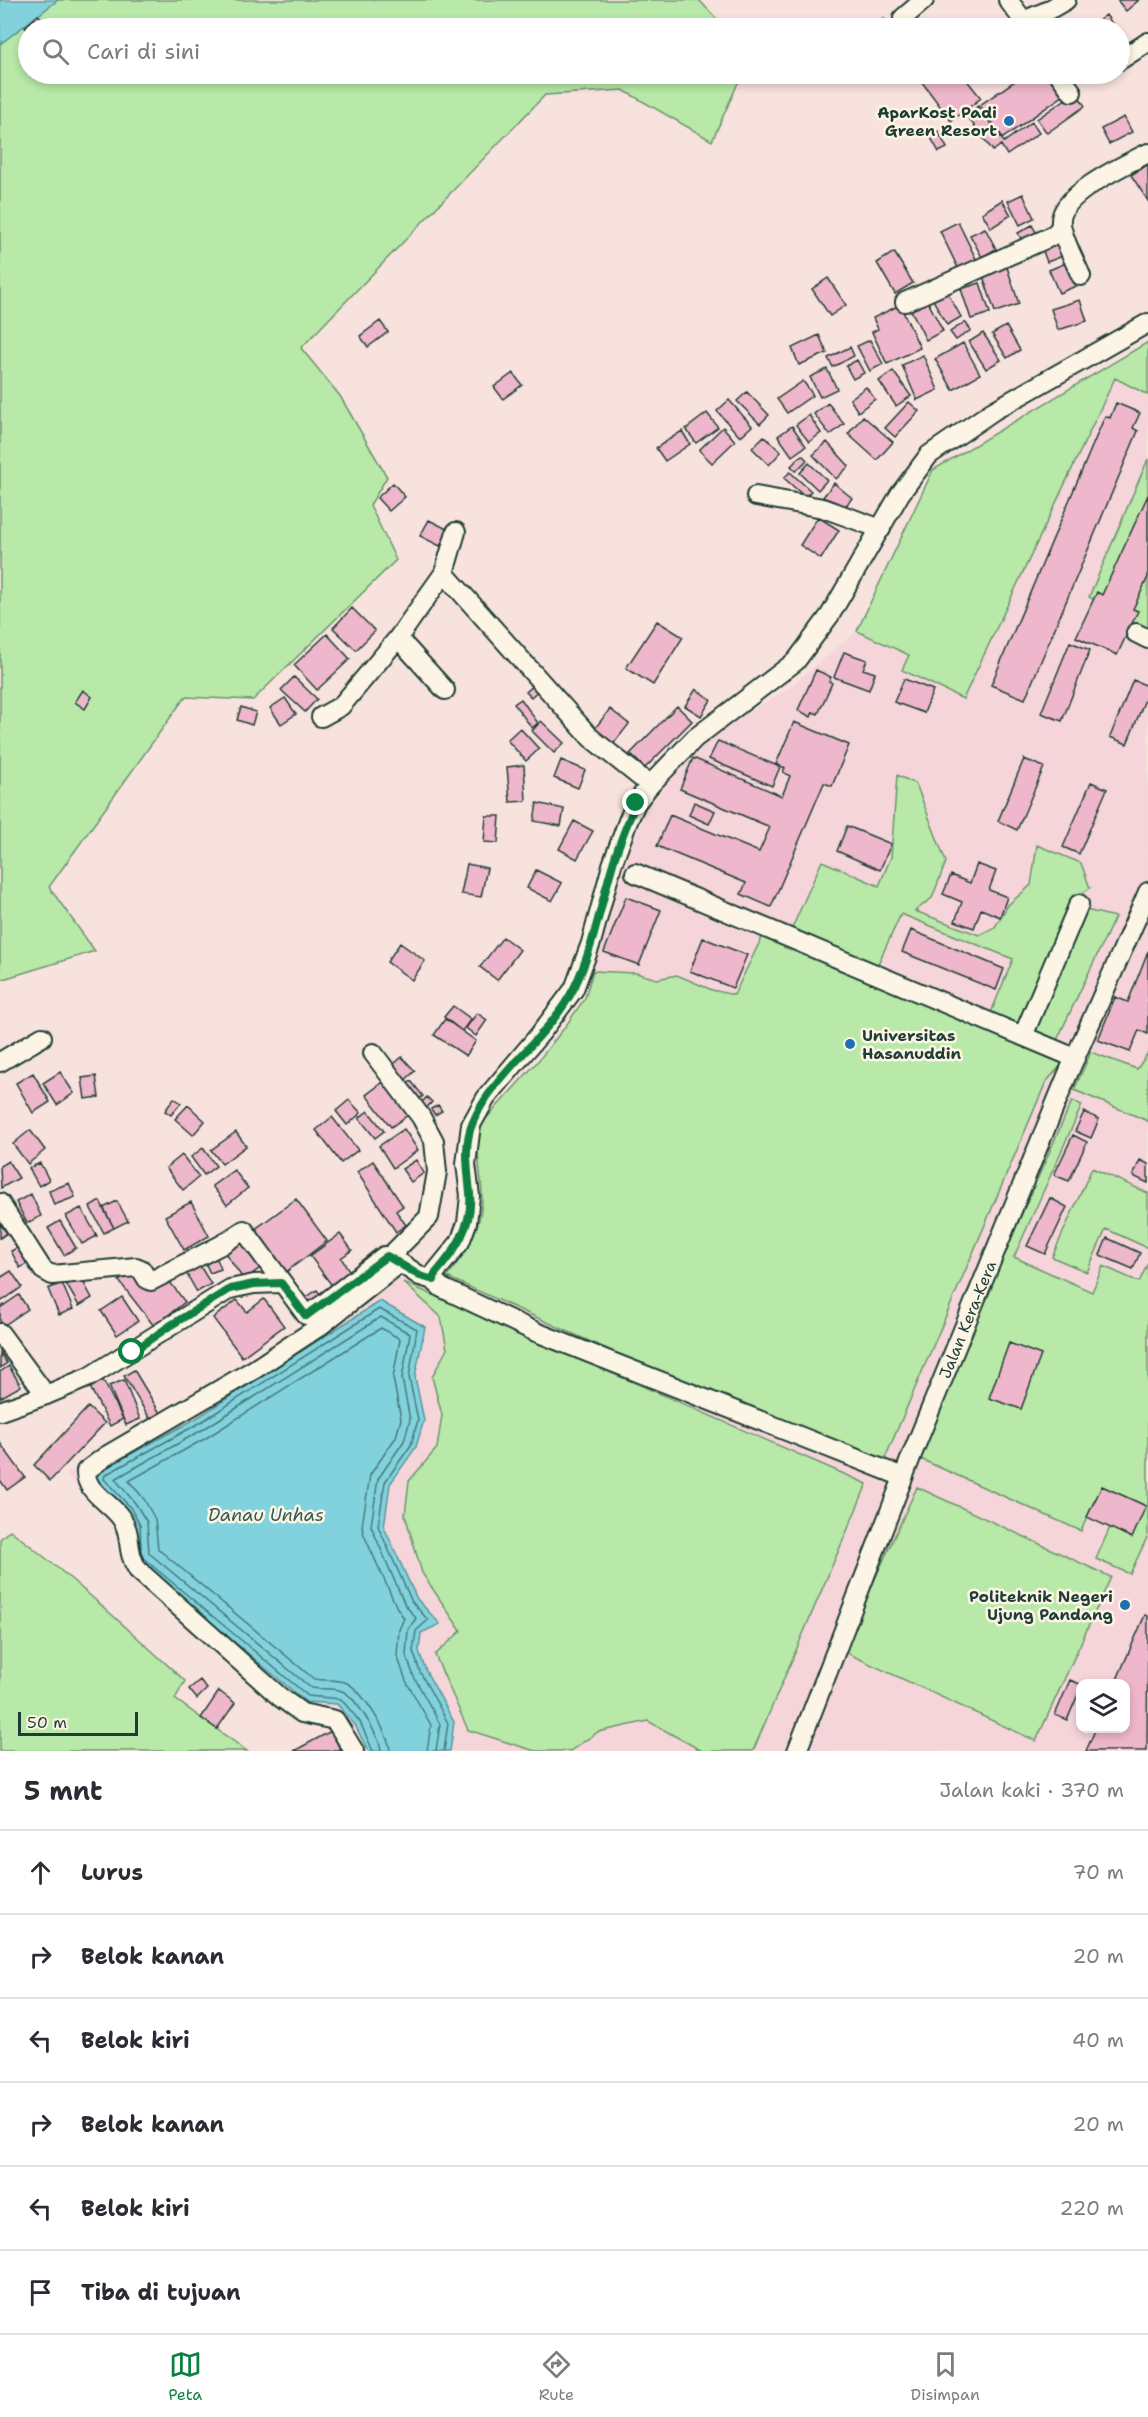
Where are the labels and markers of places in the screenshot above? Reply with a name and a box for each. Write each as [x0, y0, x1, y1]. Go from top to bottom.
place label: AparKost Padi Green Resort [877, 102, 997, 141]
marker: AparKost Padi Green Resort [1002, 114, 1016, 128]
place label: Universitas Hasanuddin [862, 1025, 961, 1064]
marker: Universitas Hasanuddin [843, 1037, 857, 1051]
place label: Politeknik Negeri Ujung Pandang [969, 1586, 1113, 1625]
marker: Politeknik Negeri Ujung Pandang [1118, 1598, 1132, 1612]

